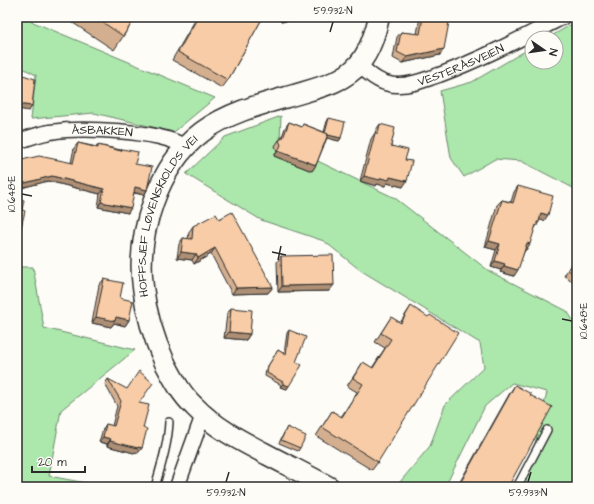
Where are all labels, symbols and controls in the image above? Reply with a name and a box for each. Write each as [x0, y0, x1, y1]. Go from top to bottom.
text: 59.932°N [313, 4, 353, 18]
north arrow [524, 30, 564, 70]
street label: VESTERÅSVEIEN [415, 39, 507, 90]
text: N [545, 47, 561, 57]
street label: ÅSBAKKEN [71, 121, 134, 141]
street label: HOFFSJEF LØVENSKIOLDS VEI [133, 131, 202, 298]
text: 10.648°E [5, 176, 19, 212]
text: 10.648°E [577, 303, 591, 339]
scale bar [32, 448, 85, 474]
text: 20 m [38, 454, 67, 471]
text: 59.932°N [206, 486, 246, 500]
text: 59.933°N [509, 486, 547, 500]

